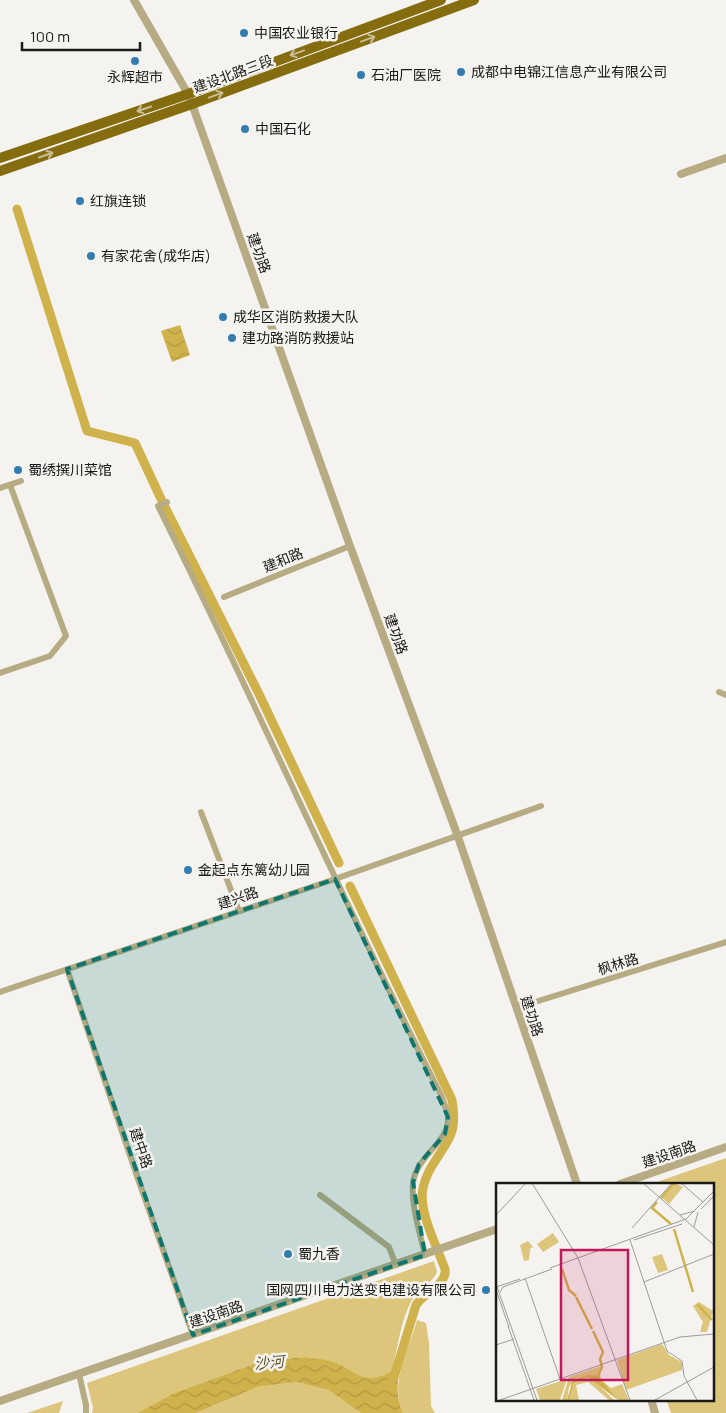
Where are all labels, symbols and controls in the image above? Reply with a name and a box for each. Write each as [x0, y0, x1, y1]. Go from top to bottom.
scale bar [22, 20, 140, 52]
place label: 中国农业银行 [254, 23, 338, 42]
text: 100 m [30, 26, 70, 47]
marker: 中国农业银行 [238, 27, 250, 39]
one-way arrow [360, 34, 375, 43]
one-way arrow [290, 49, 305, 58]
street label: 建设北路三段 [190, 50, 276, 97]
marker: 永辉超市 [129, 55, 141, 67]
place label: 成都中电锦江信息产业有限公司 [471, 62, 667, 81]
place label: 石油厂医院 [371, 65, 441, 84]
marker: 成都中电锦江信息产业有限公司 [455, 66, 467, 78]
place label: 永辉超市 [107, 67, 163, 86]
marker: 石油厂医院 [355, 69, 367, 81]
one-way arrow [208, 90, 223, 99]
one-way arrow [137, 105, 152, 114]
place label: 中国石化 [255, 119, 311, 138]
marker: 中国石化 [239, 123, 251, 135]
one-way arrow [38, 150, 53, 159]
place label: 红旗连锁 [90, 191, 146, 210]
marker: 红旗连锁 [74, 195, 86, 207]
street label: 建功路 [243, 230, 276, 276]
place label: 有家花舍(成华店) [101, 246, 211, 265]
marker: 有家花舍(成华店) [85, 250, 97, 262]
place label: 成华区消防救援大队 [233, 307, 359, 326]
marker: 成华区消防救援大队 [217, 311, 229, 323]
place label: 建功路消防救援站 [242, 328, 354, 347]
marker: 建功路消防救援站 [226, 332, 238, 344]
place label: 蜀绣撰川菜馆 [28, 460, 112, 479]
marker: 蜀绣撰川菜馆 [12, 464, 24, 476]
street label: 建和路 [260, 543, 306, 576]
street label: 建功路 [380, 611, 413, 657]
place label: 金起点东篱幼儿园 [198, 860, 310, 879]
marker: 金起点东篱幼儿园 [182, 864, 194, 876]
street label: 建兴路 [215, 882, 261, 913]
street label: 枫林路 [595, 948, 641, 979]
street label: 建功路 [517, 993, 548, 1039]
street label: 建中路 [126, 1125, 157, 1171]
street label: 建设南路 [639, 1135, 698, 1172]
inset map [496, 1183, 714, 1400]
place label: 蜀九香 [298, 1244, 340, 1263]
marker: 蜀九香 [282, 1248, 294, 1260]
place label: 国网四川电力送变电建设有限公司 [266, 1280, 476, 1299]
marker: 国网四川电力送变电建设有限公司 [480, 1284, 492, 1296]
street label: 建设南路 [186, 1295, 245, 1332]
water label: 沙河 [253, 1350, 288, 1374]

